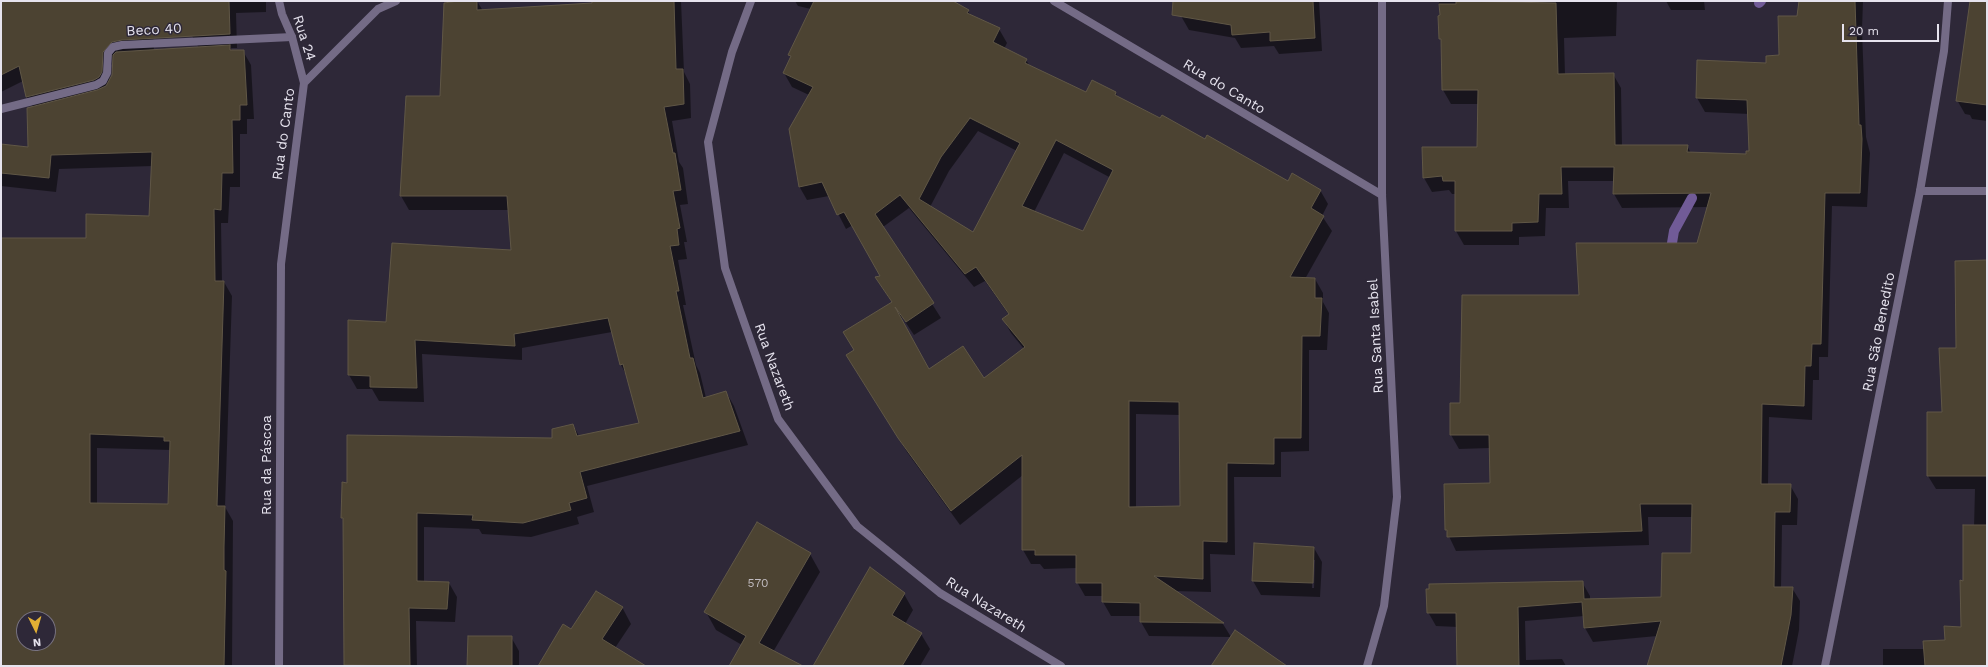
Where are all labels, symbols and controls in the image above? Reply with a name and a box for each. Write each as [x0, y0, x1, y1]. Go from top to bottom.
street label: Rua 24 [289, 13, 319, 63]
scale bar [1844, 16, 1941, 42]
street label: Beco 40 [126, 20, 182, 40]
text: 20 m [1849, 24, 1879, 38]
street label: Rua do Canto [1180, 56, 1268, 118]
street label: Rua do Canto [269, 87, 299, 181]
street label: Rua São Benedito [1859, 271, 1899, 393]
street label: Rua Santa Isabel [1365, 278, 1387, 394]
street label: Rua Nazareth [750, 321, 798, 413]
street label: Rua da Páscoa [259, 415, 275, 515]
street label: Rua Nazareth [943, 574, 1029, 636]
house number: 570 [748, 576, 768, 590]
north arrow [16, 611, 56, 651]
text: N [32, 636, 42, 649]

